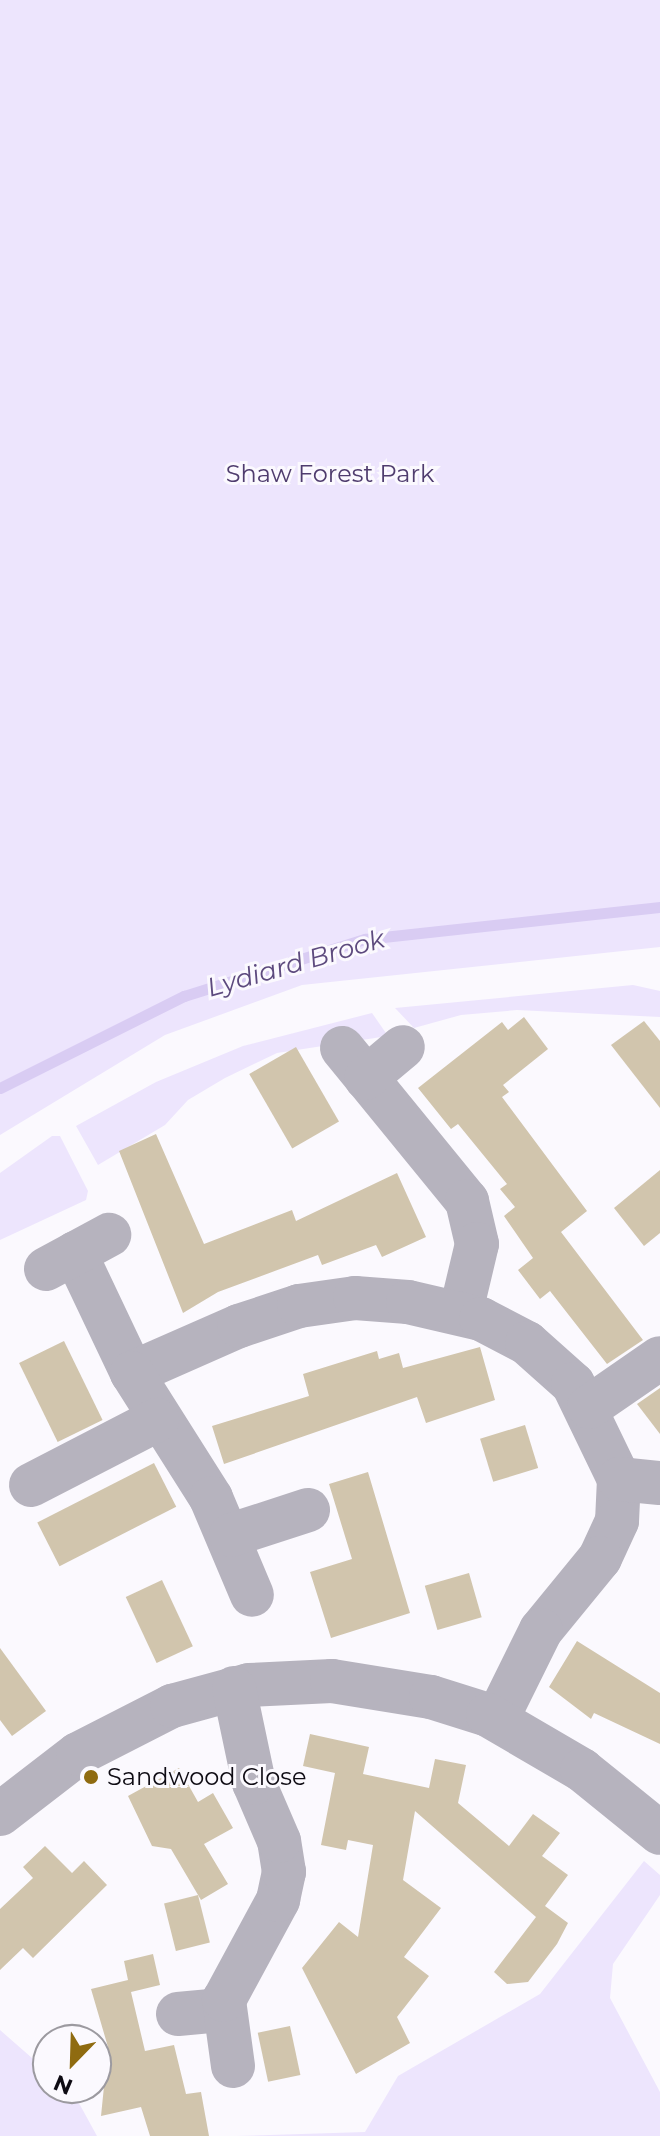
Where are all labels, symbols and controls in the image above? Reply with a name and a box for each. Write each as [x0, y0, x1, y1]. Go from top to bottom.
park label: Shaw Forest Park [226, 460, 434, 488]
water label: Lydiard Brook [203, 924, 389, 1004]
place label: Sandwood Close [107, 1763, 307, 1791]
marker: Sandwood Close [82, 1768, 100, 1786]
north arrow [32, 2024, 112, 2104]
text: N [50, 2069, 77, 2101]

